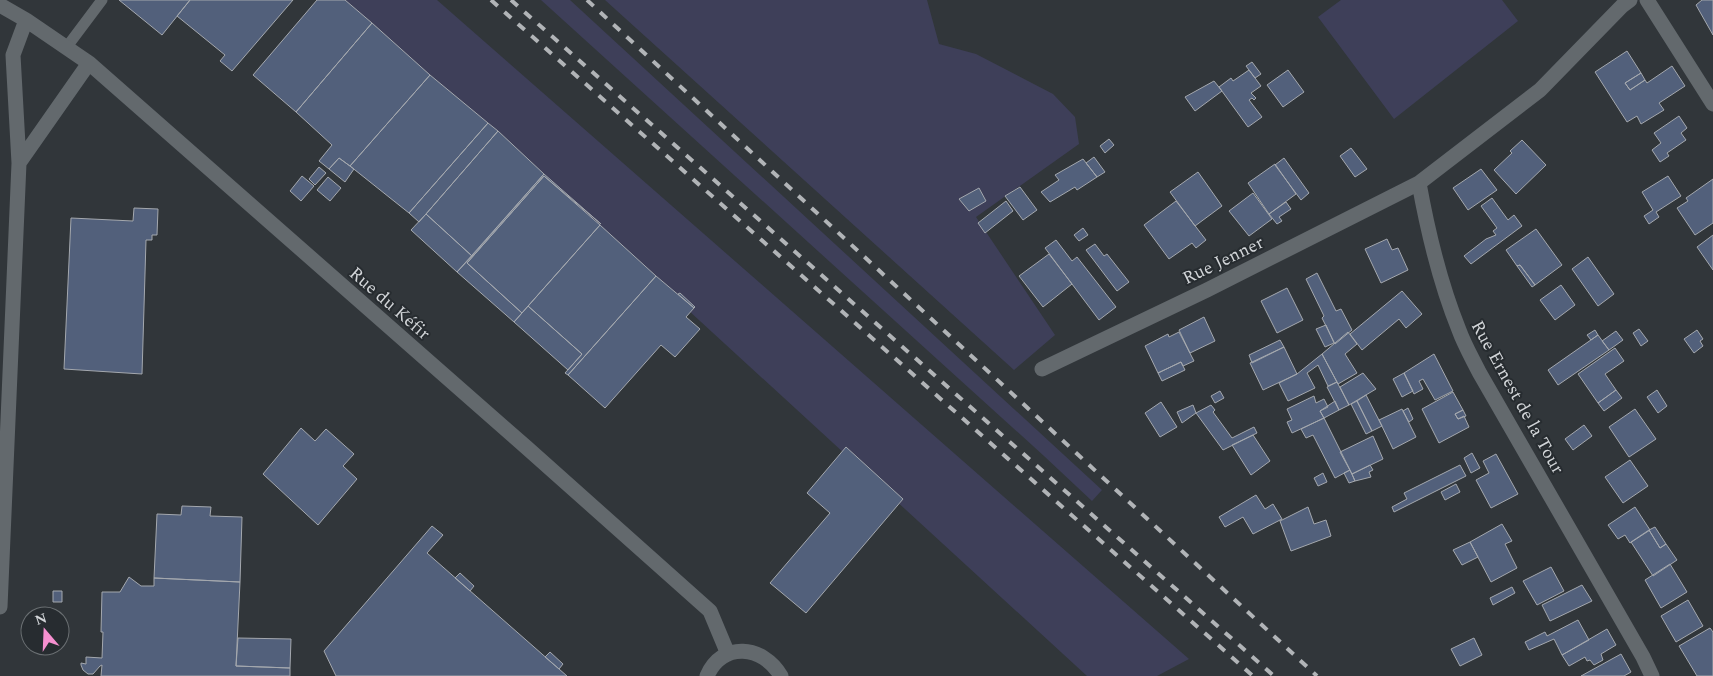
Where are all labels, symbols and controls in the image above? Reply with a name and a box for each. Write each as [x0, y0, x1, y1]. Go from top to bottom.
street label: Rue Jenner [1178, 229, 1268, 292]
street label: Rue du Kéfir [343, 260, 436, 346]
street label: Rue Ernest de la Tour [1464, 316, 1571, 479]
north arrow [20, 606, 70, 656]
text: N [32, 607, 50, 631]

